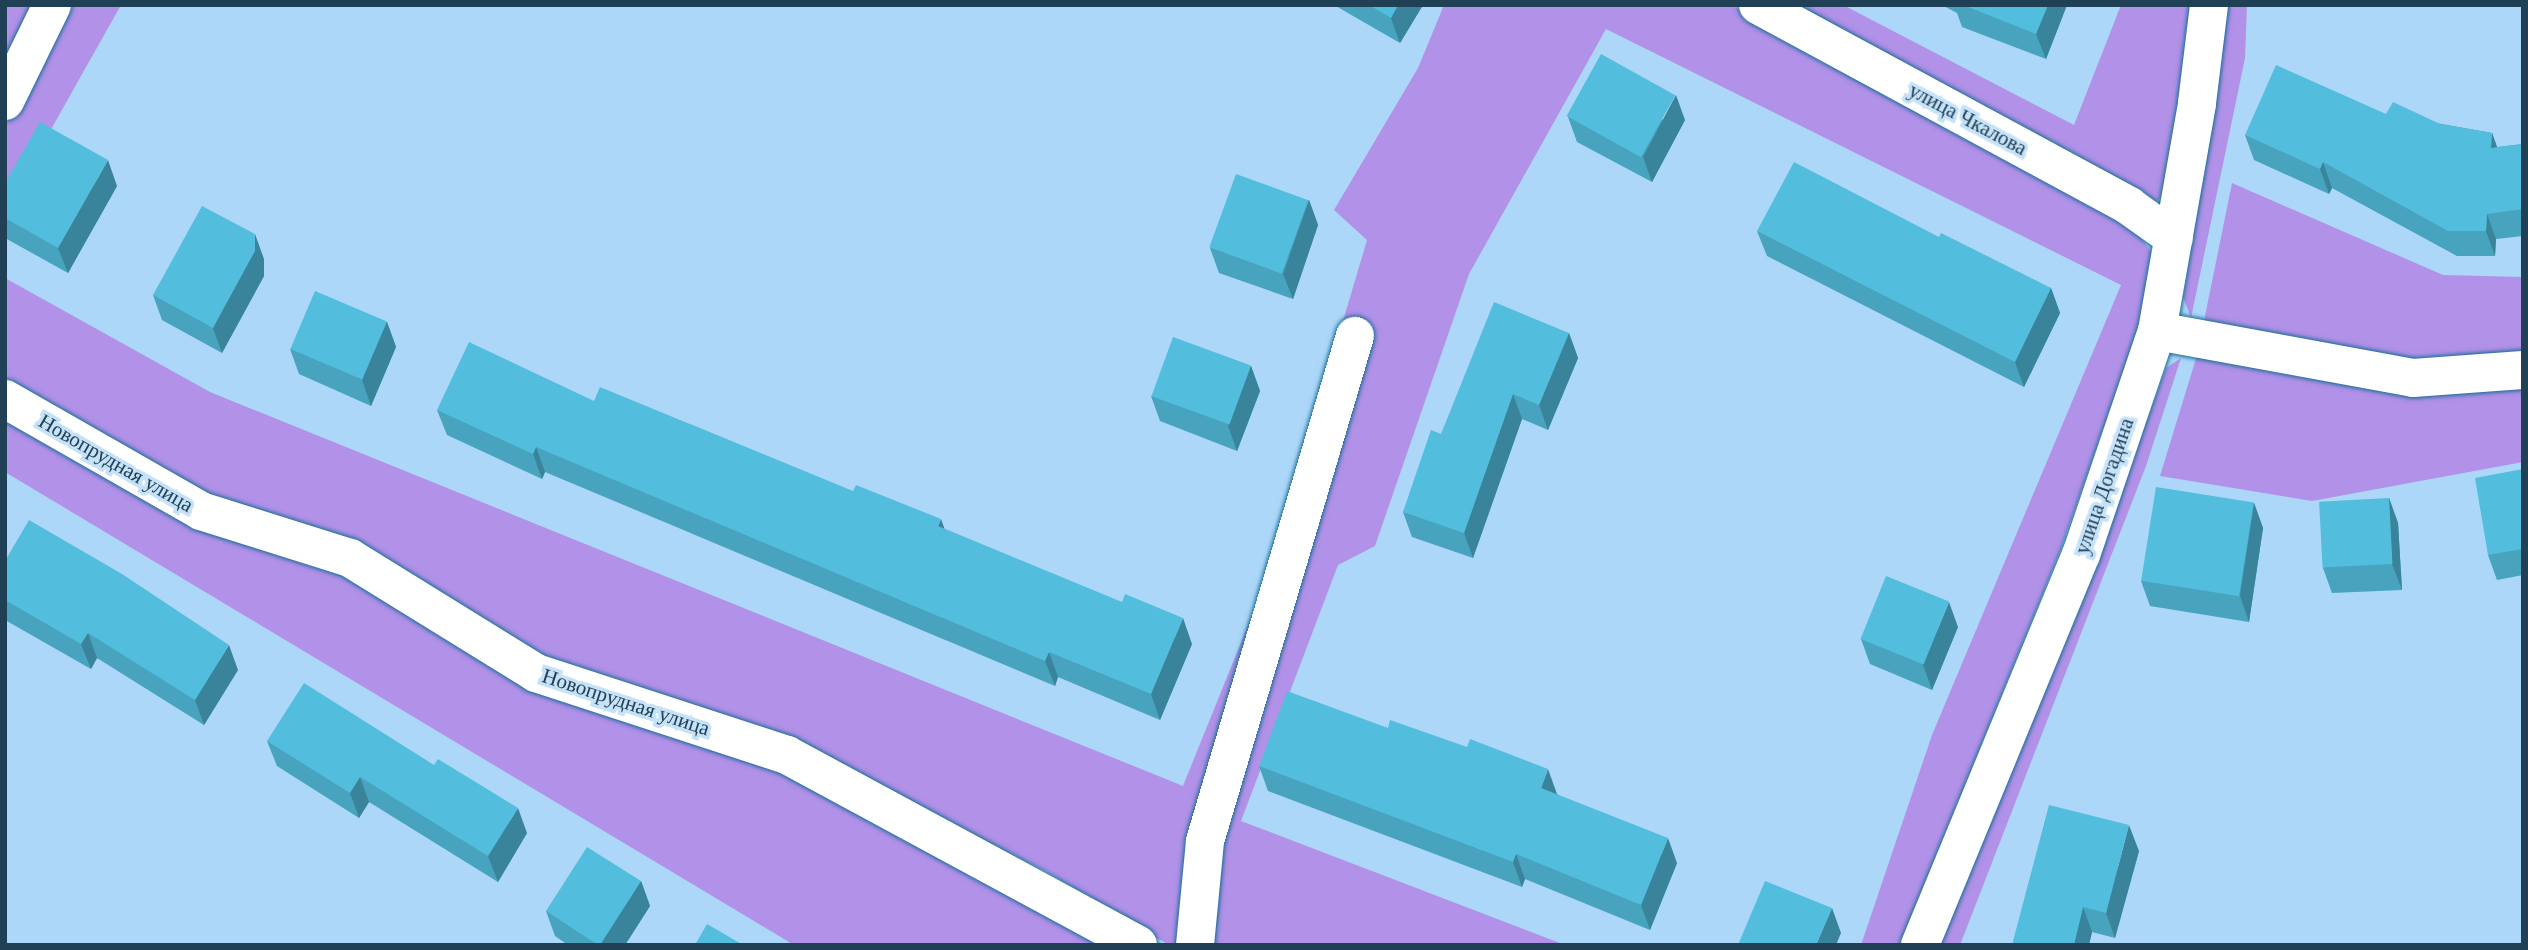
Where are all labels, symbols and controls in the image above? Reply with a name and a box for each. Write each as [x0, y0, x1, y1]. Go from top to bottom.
street label: улица Чкалова [1905, 77, 2031, 161]
street label: Новопрудная улица [34, 408, 198, 518]
street label: улица Догадина [2069, 415, 2139, 557]
street label: Новопрудная улица [539, 663, 713, 741]

